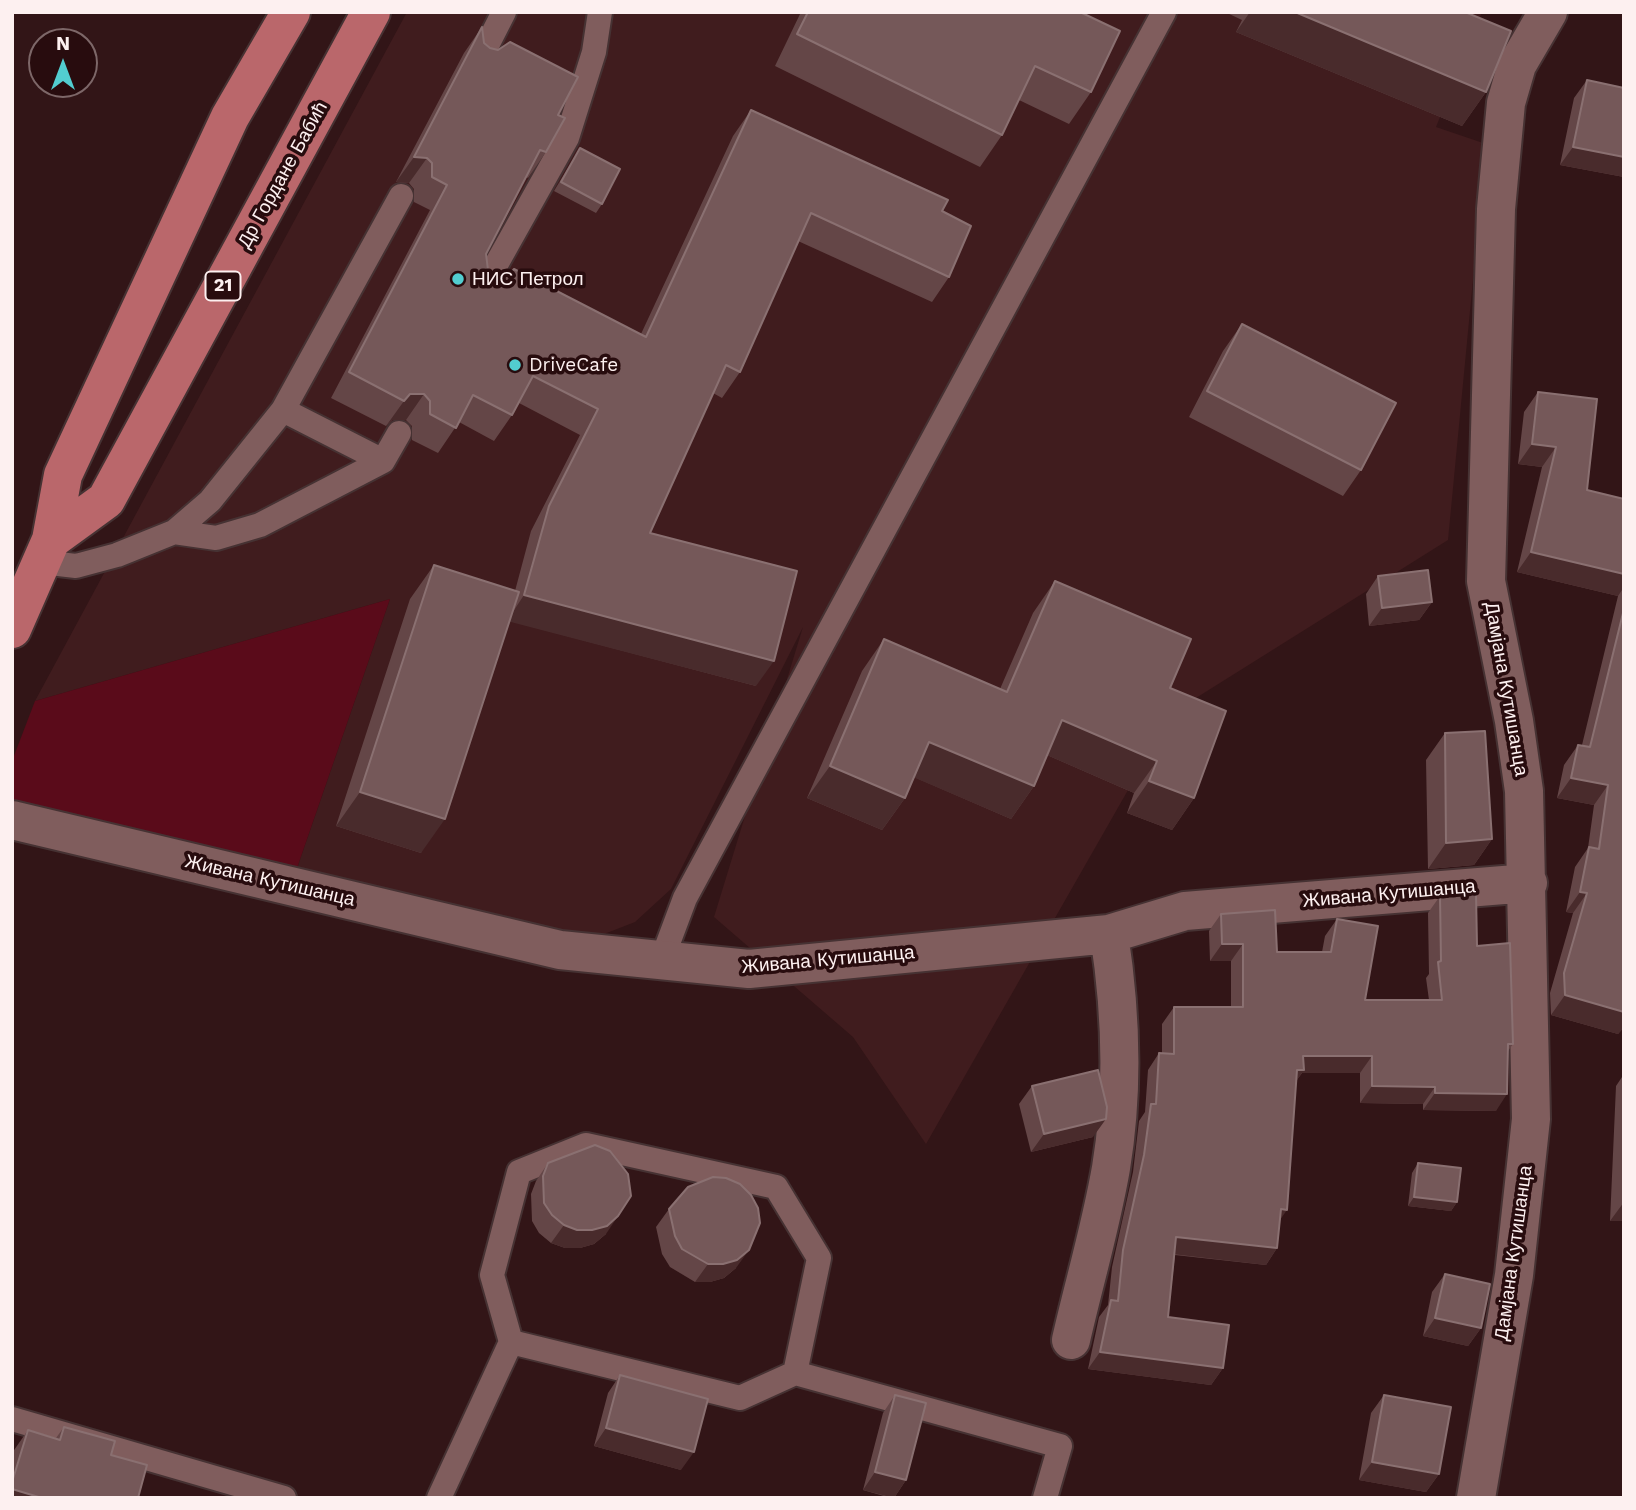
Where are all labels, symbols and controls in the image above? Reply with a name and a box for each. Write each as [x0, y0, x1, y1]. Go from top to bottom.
north arrow [28, 28, 98, 98]
text: N [56, 32, 70, 55]
street label: Др Гордане Бабић [233, 98, 333, 252]
place label: НИС Петрол [472, 268, 584, 290]
marker: НИС Петрол [450, 271, 466, 287]
road number: 21 [206, 272, 241, 300]
place label: DriveCafe [529, 354, 618, 376]
marker: DriveCafe [507, 357, 523, 373]
street label: Дамјана Кутишанца [1479, 600, 1533, 778]
street label: Живана Кутишанца [183, 850, 357, 912]
street label: Живана Кутишанца [1301, 875, 1477, 913]
street label: Живана Кутишанца [740, 941, 916, 979]
street label: Дамјана Кутишанца [1490, 1164, 1538, 1342]

